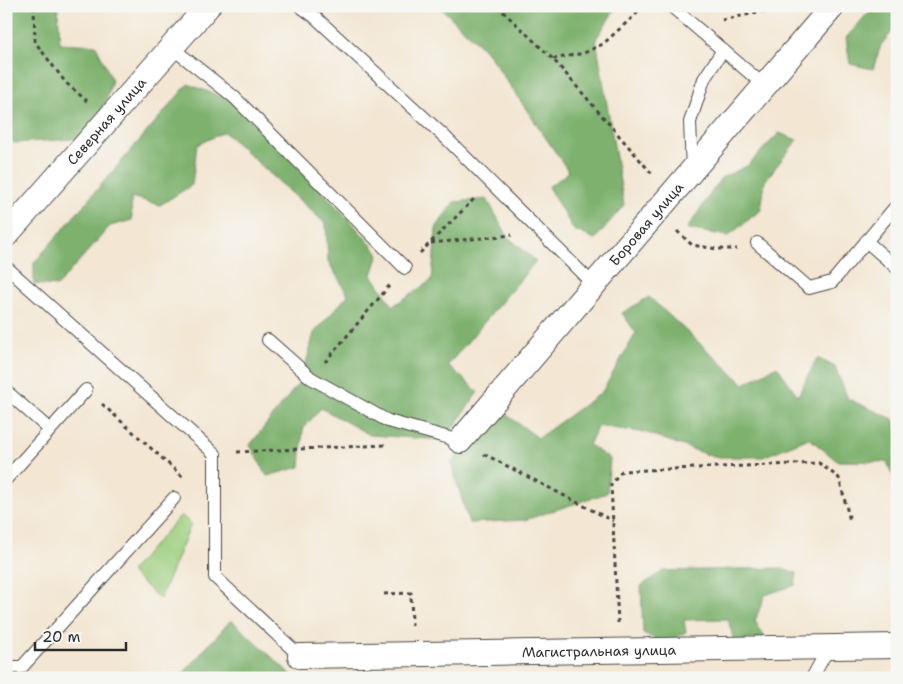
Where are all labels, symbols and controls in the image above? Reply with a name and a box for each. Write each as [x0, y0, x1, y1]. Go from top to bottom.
street label: Северная улица [63, 73, 150, 169]
street label: Боровая улица [605, 178, 687, 270]
scale bar [35, 619, 126, 651]
text: 20 m [42, 627, 81, 647]
street label: Магистральная улица [522, 641, 677, 661]

